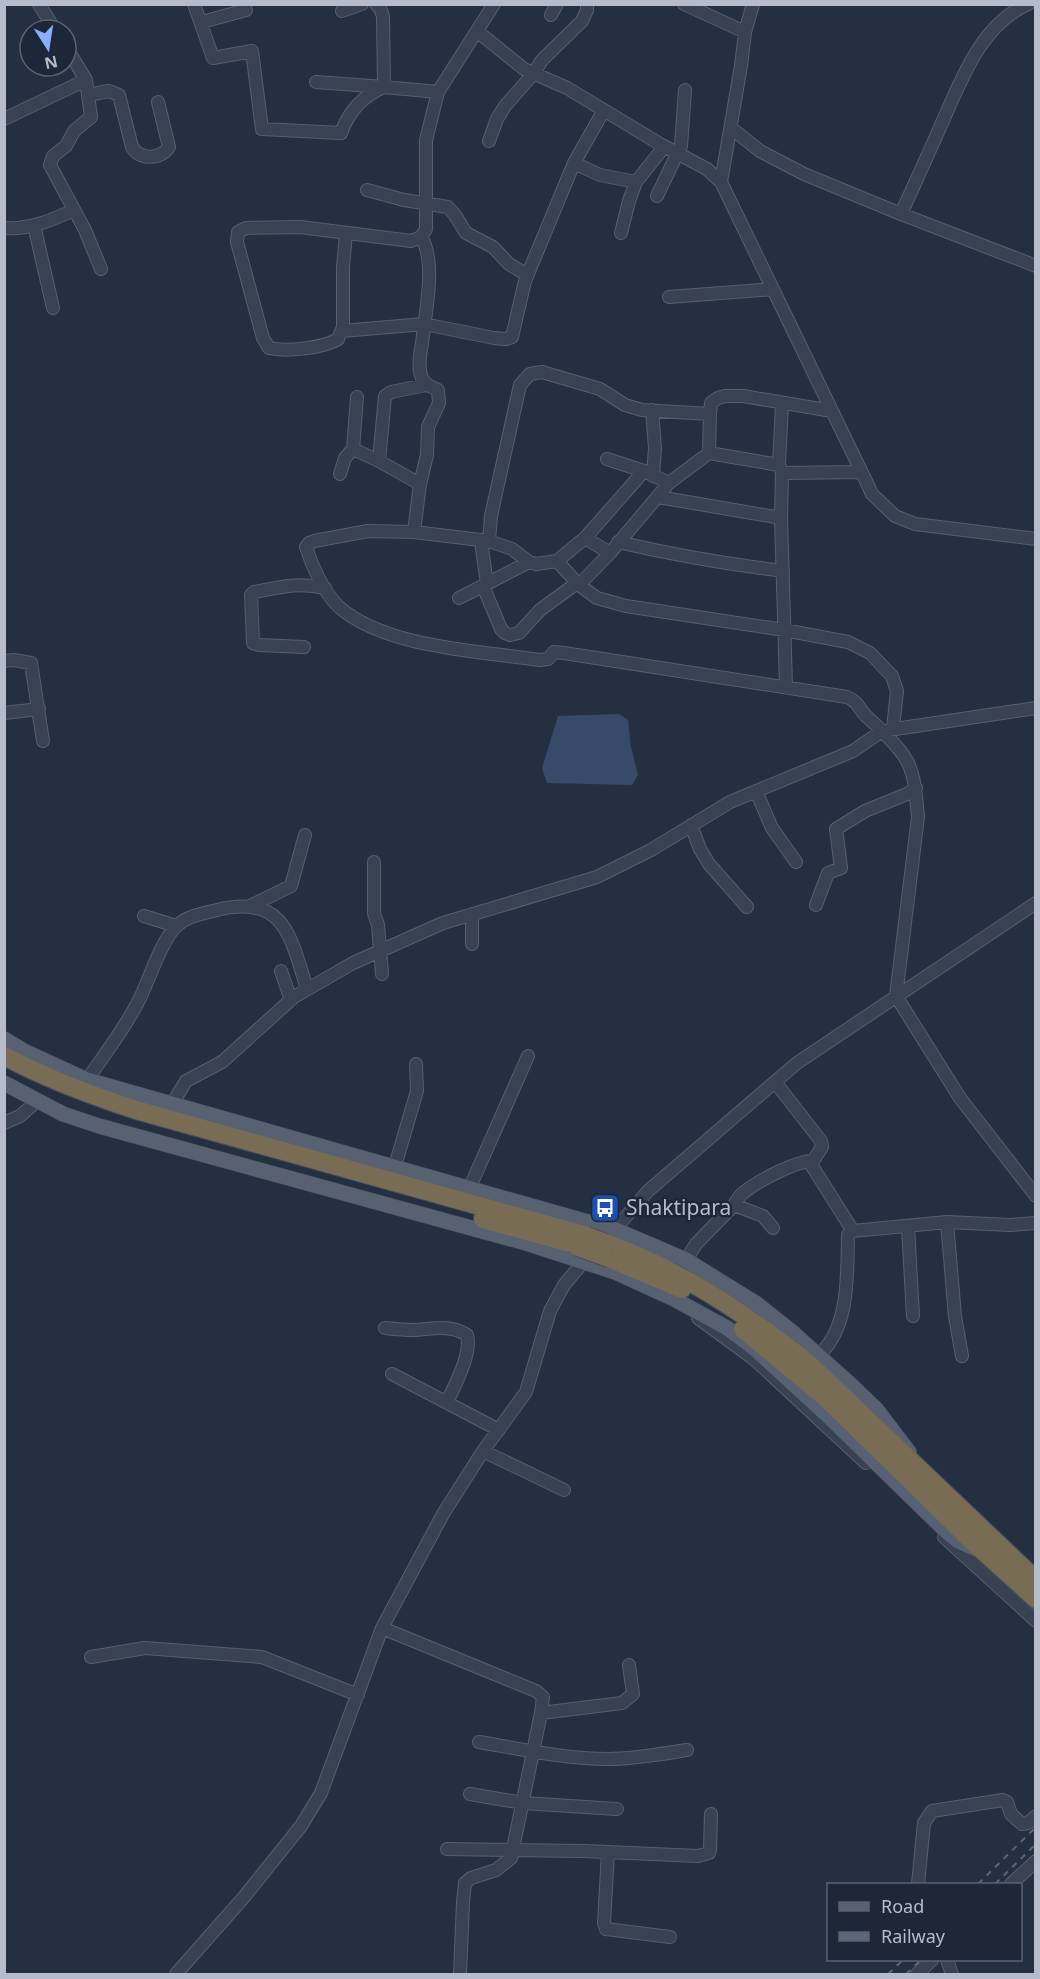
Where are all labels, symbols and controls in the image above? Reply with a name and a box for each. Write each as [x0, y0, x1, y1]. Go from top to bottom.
north arrow [18, 18, 78, 78]
text: N [42, 51, 60, 75]
bus stop icon: Shaktipara [589, 1192, 621, 1224]
place label: Shaktipara [626, 1193, 731, 1221]
legend [827, 1883, 1022, 1961]
text: Road [881, 1894, 924, 1918]
text: Railway [881, 1924, 946, 1948]

